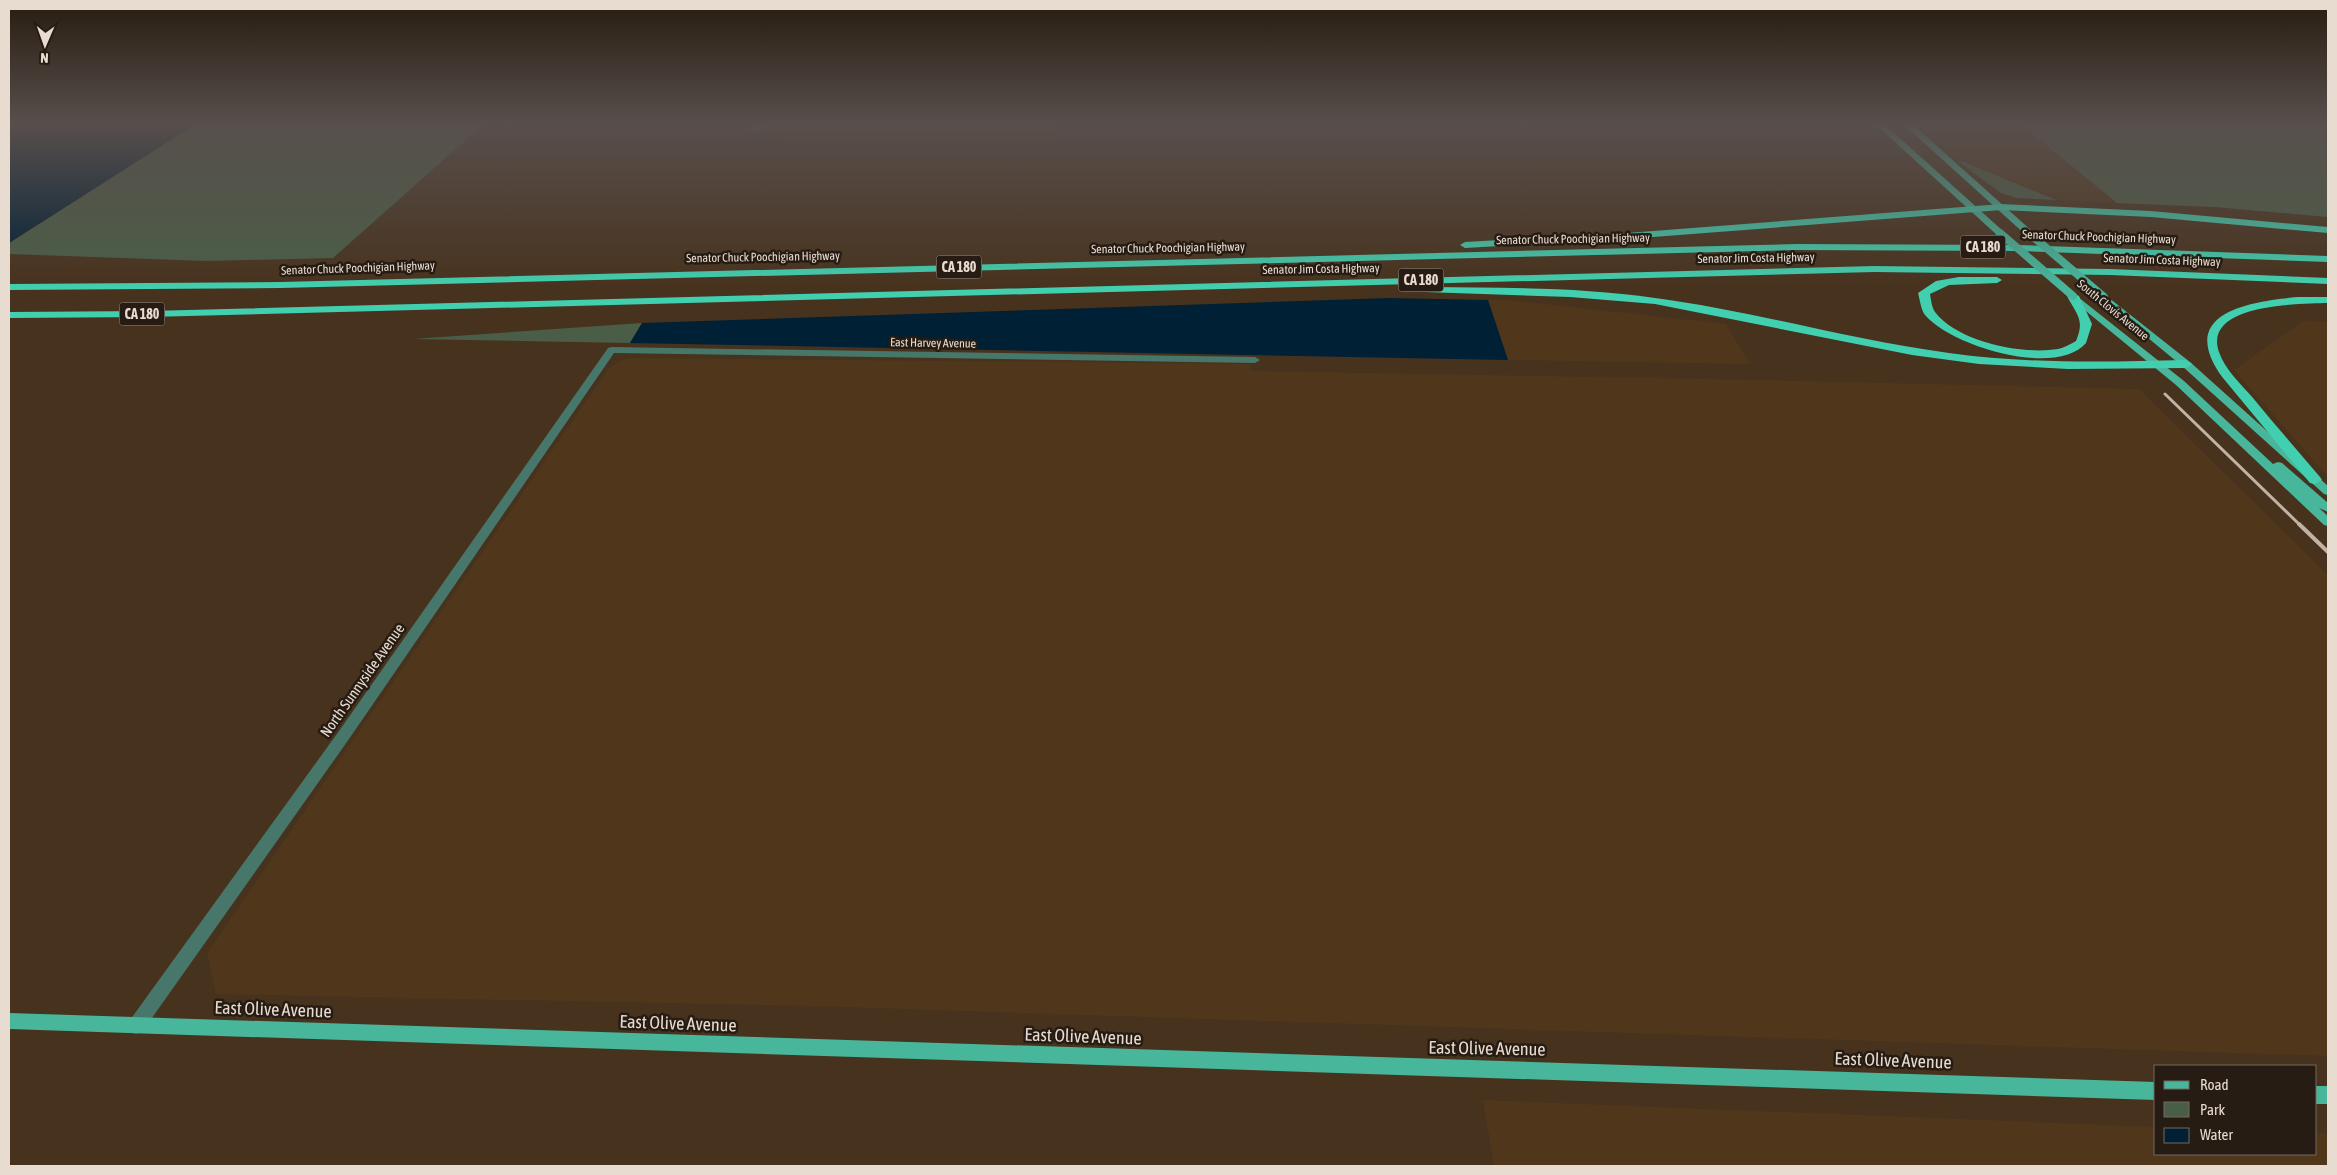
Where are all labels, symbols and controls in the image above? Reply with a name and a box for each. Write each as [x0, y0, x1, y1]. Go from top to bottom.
north arrow [20, 20, 70, 70]
text: N [40, 50, 49, 66]
street label: Senator Chuck Poochigian Highway [2022, 227, 2176, 247]
street label: Senator Chuck Poochigian Highway [1496, 231, 1650, 247]
road number: CA 180 [1960, 236, 2006, 258]
street label: Senator Chuck Poochigian Highway [1091, 240, 1245, 256]
street label: Senator Chuck Poochigian Highway [686, 249, 840, 265]
street label: Senator Jim Costa Highway [1697, 250, 1815, 266]
street label: Senator Jim Costa Highway [2103, 251, 2221, 269]
road number: CA 180 [936, 256, 982, 278]
street label: Senator Chuck Poochigian Highway [281, 258, 435, 278]
street label: Senator Jim Costa Highway [1262, 261, 1380, 277]
road number: CA 180 [1398, 268, 1444, 292]
street label: South Clovis Avenue [2074, 277, 2152, 343]
road number: CA 180 [120, 302, 164, 326]
street label: East Harvey Avenue [890, 335, 976, 351]
street label: North Sunnyside Avenue [317, 620, 408, 740]
street label: East Olive Avenue [214, 996, 332, 1022]
street label: East Olive Avenue [619, 1010, 737, 1036]
street label: East Olive Avenue [1024, 1023, 1142, 1049]
street label: East Olive Avenue [1428, 1036, 1546, 1060]
street label: East Olive Avenue [1834, 1047, 1952, 1073]
legend [2154, 1065, 2317, 1155]
text: Road [2200, 1076, 2229, 1093]
text: Park [2200, 1101, 2225, 1118]
text: Water [2200, 1126, 2233, 1143]

